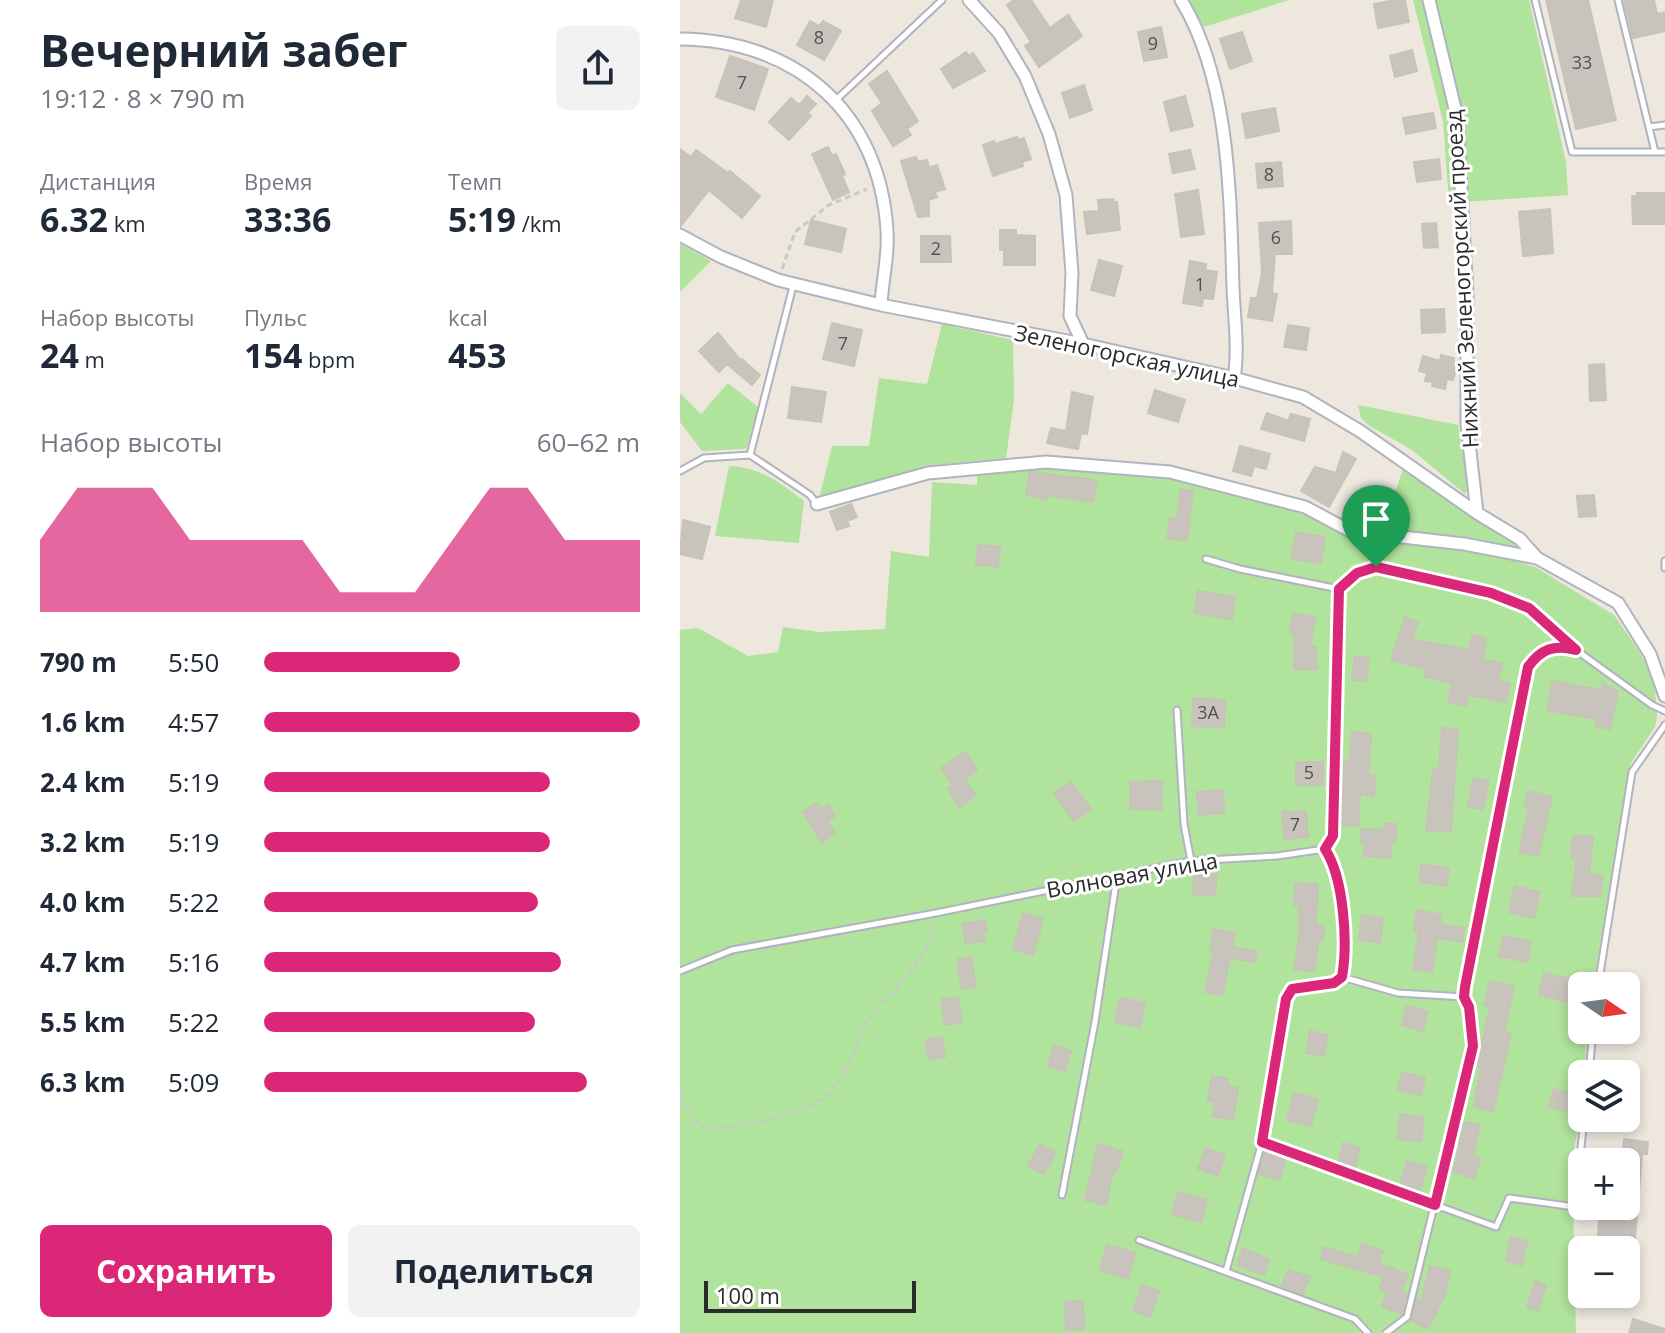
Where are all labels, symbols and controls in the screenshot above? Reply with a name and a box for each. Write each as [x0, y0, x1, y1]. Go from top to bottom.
text: Вечерний забег [40, 20, 408, 80]
house number: 8 [814, 25, 824, 49]
button: share [556, 26, 640, 110]
house number: 9 [1148, 31, 1158, 55]
house number: 33 [1572, 50, 1592, 74]
house number: 7 [737, 70, 747, 94]
text: 19:12 · 8 × 790 m [40, 80, 245, 116]
street label: Нижний Зеленогорский проезд [1437, 109, 1485, 449]
house number: 8 [1264, 162, 1274, 186]
text: Дистанция [40, 166, 156, 196]
text: Время [244, 166, 312, 196]
text: Темп [448, 166, 502, 196]
text: 6.32 [40, 196, 108, 242]
text: 33:36 [244, 196, 331, 242]
text: 5:19 [448, 196, 516, 242]
text: km [108, 208, 146, 238]
text: /km [516, 208, 562, 238]
house number: 6 [1271, 225, 1281, 249]
house number: 2 [931, 236, 941, 260]
house number: 1 [1195, 272, 1205, 296]
text: Набор высоты [40, 302, 195, 332]
text: Пульс [244, 302, 307, 332]
text: kcal [448, 302, 488, 332]
street label: Зеленогорская улица [1012, 317, 1242, 394]
house number: 7 [838, 331, 848, 355]
text: 24 [40, 332, 79, 378]
text: 154 [244, 332, 302, 378]
text: 453 [448, 332, 506, 378]
text: m [79, 344, 105, 374]
text: bpm [302, 344, 355, 374]
text: Набор высоты [40, 424, 223, 460]
text: 60–62 m [537, 424, 640, 460]
pin [1342, 485, 1410, 567]
icon: arrive [1354, 497, 1398, 541]
text: 790 m [40, 644, 117, 680]
text: 5:50 [168, 644, 219, 680]
house number: 3А [1197, 700, 1219, 724]
text: 1.6 km [40, 704, 126, 740]
text: 4:57 [168, 704, 219, 740]
house number: 5 [1304, 760, 1314, 784]
text: 2.4 km [40, 764, 126, 800]
text: 5:19 [168, 764, 219, 800]
house number: 7 [1290, 812, 1300, 836]
text: 3.2 km [40, 824, 126, 860]
text: 5:19 [168, 824, 219, 860]
street label: Волновая улица [1044, 844, 1220, 904]
text: 4.0 km [40, 884, 126, 920]
text: 5:22 [168, 884, 219, 920]
text: 4.7 km [40, 944, 126, 980]
text: 5:16 [168, 944, 219, 980]
north arrow [1568, 972, 1640, 1044]
map controls [1568, 972, 1640, 1308]
text: 5.5 km [40, 1004, 126, 1040]
text: 5:22 [168, 1004, 219, 1040]
button: layers [1568, 1060, 1640, 1132]
text: 6.3 km [40, 1064, 126, 1100]
text: 5:09 [168, 1064, 219, 1100]
button: + [1568, 1148, 1640, 1220]
button: Сохранить [40, 1225, 332, 1317]
button: Поделиться [348, 1225, 640, 1317]
button: − [1568, 1236, 1640, 1308]
scale bar [704, 1277, 916, 1313]
text: 100 m [716, 1280, 780, 1310]

